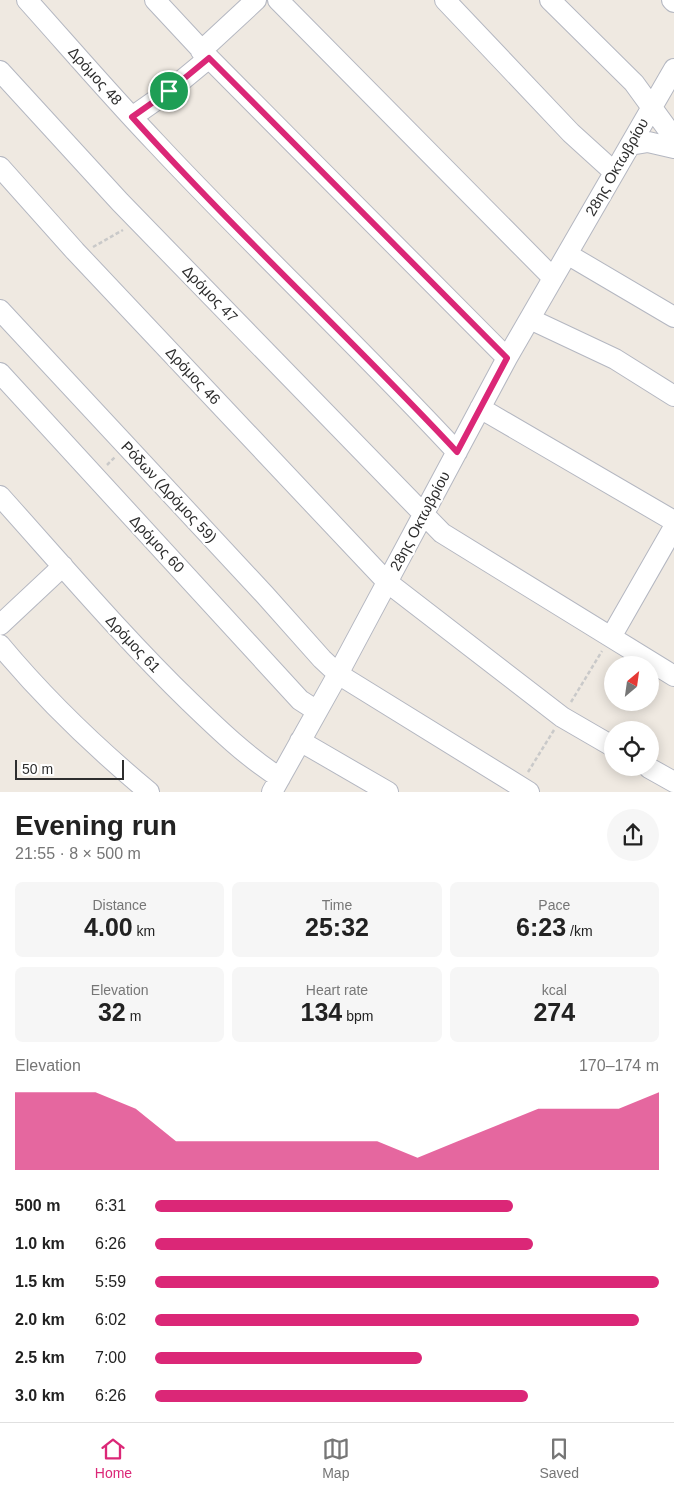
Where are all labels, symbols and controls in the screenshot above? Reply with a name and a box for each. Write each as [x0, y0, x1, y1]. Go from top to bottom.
street label: Δρόμος 48 [65, 43, 126, 108]
pin [148, 70, 190, 112]
icon: arrive [155, 77, 183, 105]
street label: 28ης Οκτωβρίου [582, 115, 651, 219]
street label: Δρόμος 47 [179, 262, 241, 325]
street label: Δρόμος 46 [163, 344, 224, 408]
street label: Ρόδων (Δρόμος 59) [118, 438, 221, 546]
street label: 28ης Οκτωβρίου [386, 468, 453, 573]
street label: Δρόμος 60 [127, 512, 188, 576]
street label: Δρόμος 61 [103, 612, 164, 676]
north arrow [604, 656, 659, 711]
map controls [604, 656, 659, 776]
button: locate [604, 721, 659, 776]
scale bar [15, 757, 124, 780]
text: 50 m [22, 761, 53, 777]
button: share [607, 809, 659, 861]
text: Evening run [15, 810, 177, 841]
text: 21:55 · 8 × 500 m [15, 845, 141, 862]
text: Distance [92, 897, 147, 913]
text: Time [322, 897, 352, 913]
text: Pace [538, 897, 570, 913]
text: 4.00 [84, 913, 133, 941]
text: 25:32 [305, 913, 369, 941]
text: 6:23 [516, 913, 566, 941]
text: km [133, 923, 155, 939]
text: /km [566, 923, 593, 939]
text: Elevation [91, 982, 148, 998]
text: Heart rate [306, 982, 368, 998]
text: kcal [542, 982, 567, 998]
text: 32 [98, 998, 126, 1026]
text: 134 [301, 998, 342, 1026]
text: 274 [533, 998, 575, 1026]
text: m [126, 1008, 141, 1024]
text: bpm [342, 1008, 373, 1024]
text: Elevation [15, 1057, 81, 1074]
text: 170–174 m [579, 1057, 659, 1074]
text: 500 m [15, 1197, 60, 1214]
text: 6:31 [95, 1197, 126, 1214]
text: 1.0 km [15, 1235, 65, 1252]
text: 6:26 [95, 1235, 126, 1252]
text: 1.5 km [15, 1273, 65, 1290]
text: 5:59 [95, 1273, 126, 1290]
text: 2.0 km [15, 1311, 65, 1328]
text: 6:02 [95, 1311, 126, 1328]
text: 2.5 km [15, 1349, 65, 1366]
text: 7:00 [95, 1349, 126, 1366]
text: 3.0 km [15, 1387, 65, 1404]
text: 6:26 [95, 1387, 126, 1404]
tab: Home [95, 1435, 132, 1481]
tab: Map [322, 1435, 350, 1481]
tab: Saved [539, 1435, 579, 1481]

